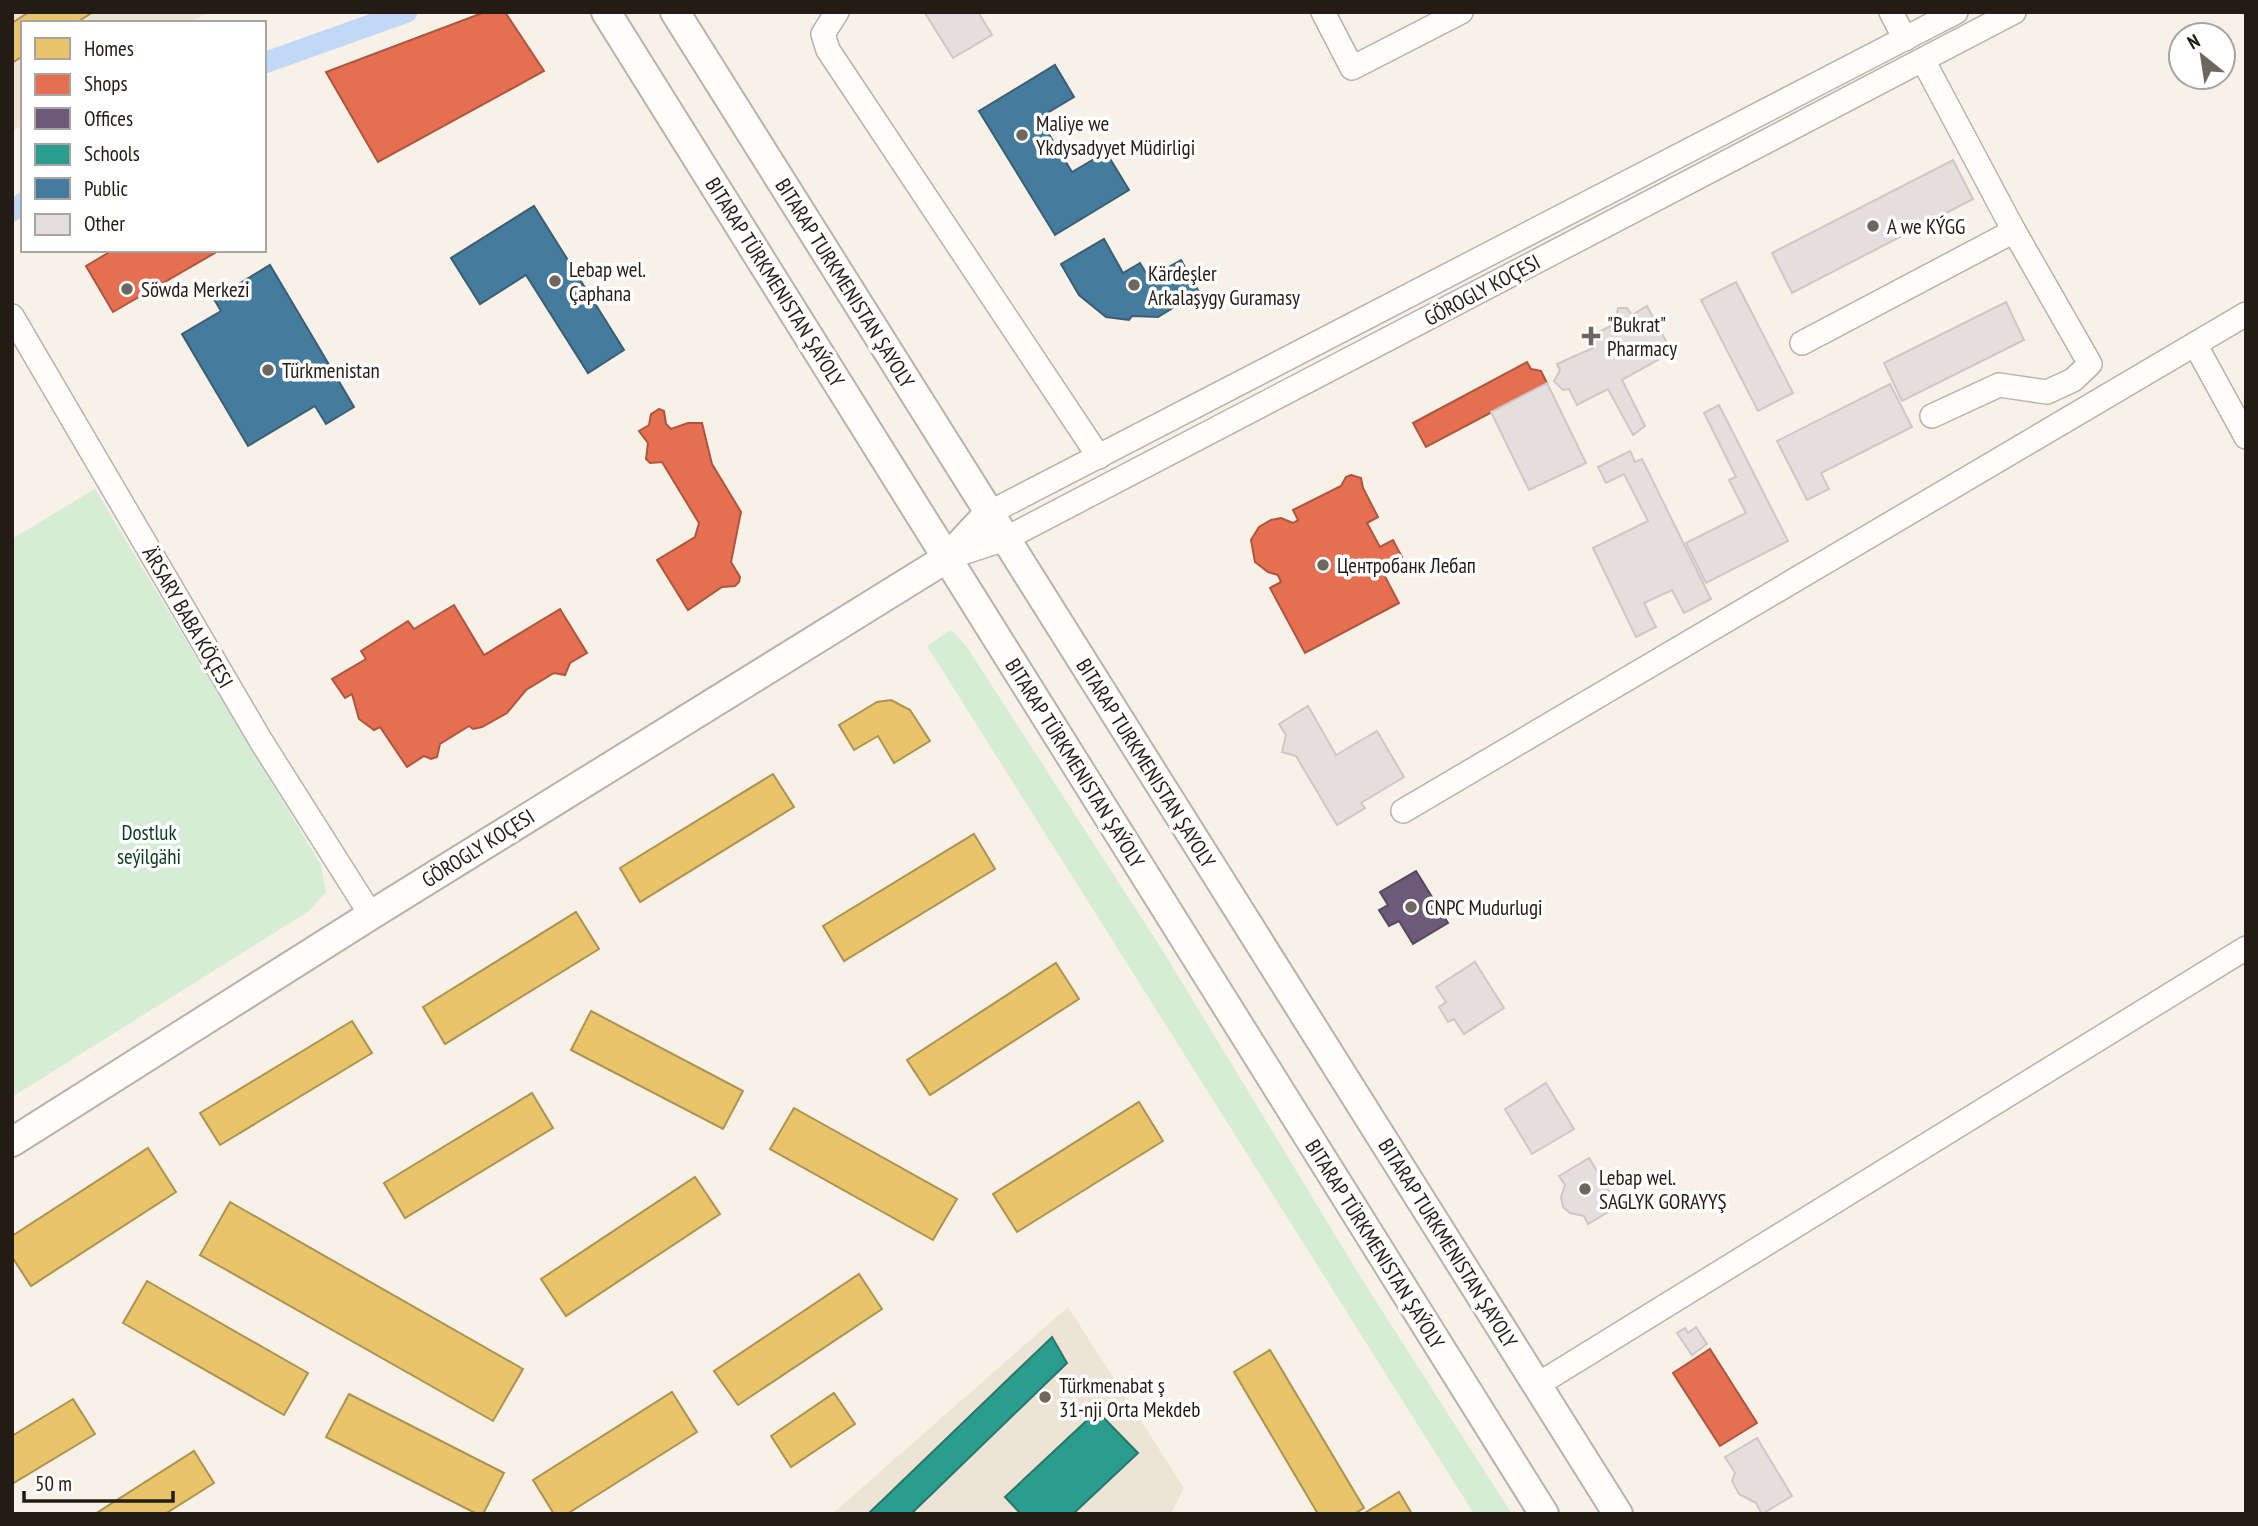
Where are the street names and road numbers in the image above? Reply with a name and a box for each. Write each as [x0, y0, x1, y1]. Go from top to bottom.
street label: BITARAP TÜRKMENISTAN ŞAÝOLY [699, 172, 851, 392]
street label: BITARAP TURKMENISTAN ŞAYOLY [769, 173, 921, 393]
street label: GÖROGLY KOÇESI [1419, 248, 1545, 332]
street label: ÄRSARY BABA KÖÇESI [137, 541, 239, 693]
street label: BITARAP TÜRKMENISTAN ŞAÝOLY [999, 653, 1151, 873]
street label: BITARAP TURKMENISTAN ŞAYOLY [1070, 653, 1222, 873]
street label: GÖROGLY KOÇESI [417, 803, 539, 893]
street label: BITARAP TURKMENISTAN ŞAYOLY [1372, 1133, 1524, 1353]
street label: BITARAP TÜRKMENISTAN ŞAÝOLY [1299, 1134, 1451, 1354]

